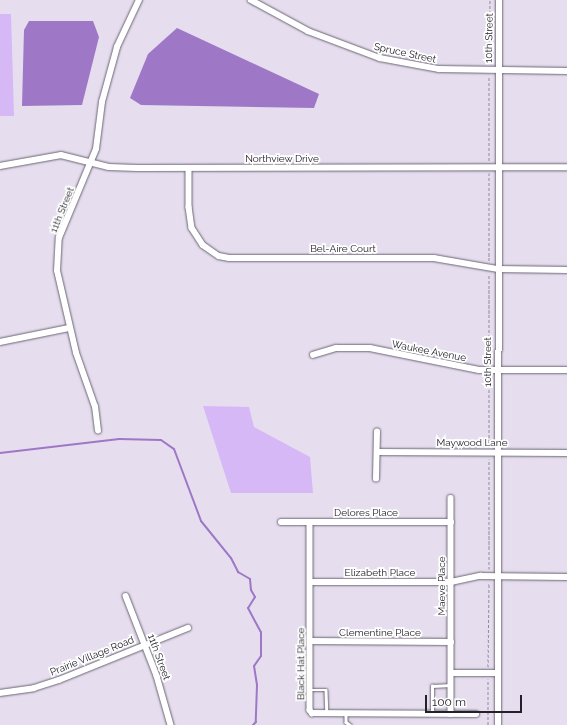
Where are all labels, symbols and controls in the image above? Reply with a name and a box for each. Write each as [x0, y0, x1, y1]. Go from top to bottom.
street label: 10th Street [483, 13, 495, 63]
street label: Spruce Street [373, 41, 437, 65]
street label: Northview Drive [245, 153, 319, 165]
street label: 11th Street [47, 185, 77, 235]
street label: Bel-Aire Court [310, 243, 376, 255]
street label: 10th Street [482, 337, 494, 387]
street label: Waukee Avenue [391, 338, 467, 364]
street label: Maywood Lane [436, 437, 508, 449]
street label: Delores Place [334, 507, 398, 519]
street label: Maeve Place [436, 556, 448, 616]
street label: Elizabeth Place [345, 567, 415, 579]
street label: Clementine Place [339, 627, 421, 639]
street label: Black Hat Place [295, 628, 307, 700]
street label: 11th Street [145, 632, 173, 682]
street label: Prairie Village Road [48, 634, 136, 678]
scale bar [427, 687, 524, 713]
text: 100 m [432, 695, 466, 709]

